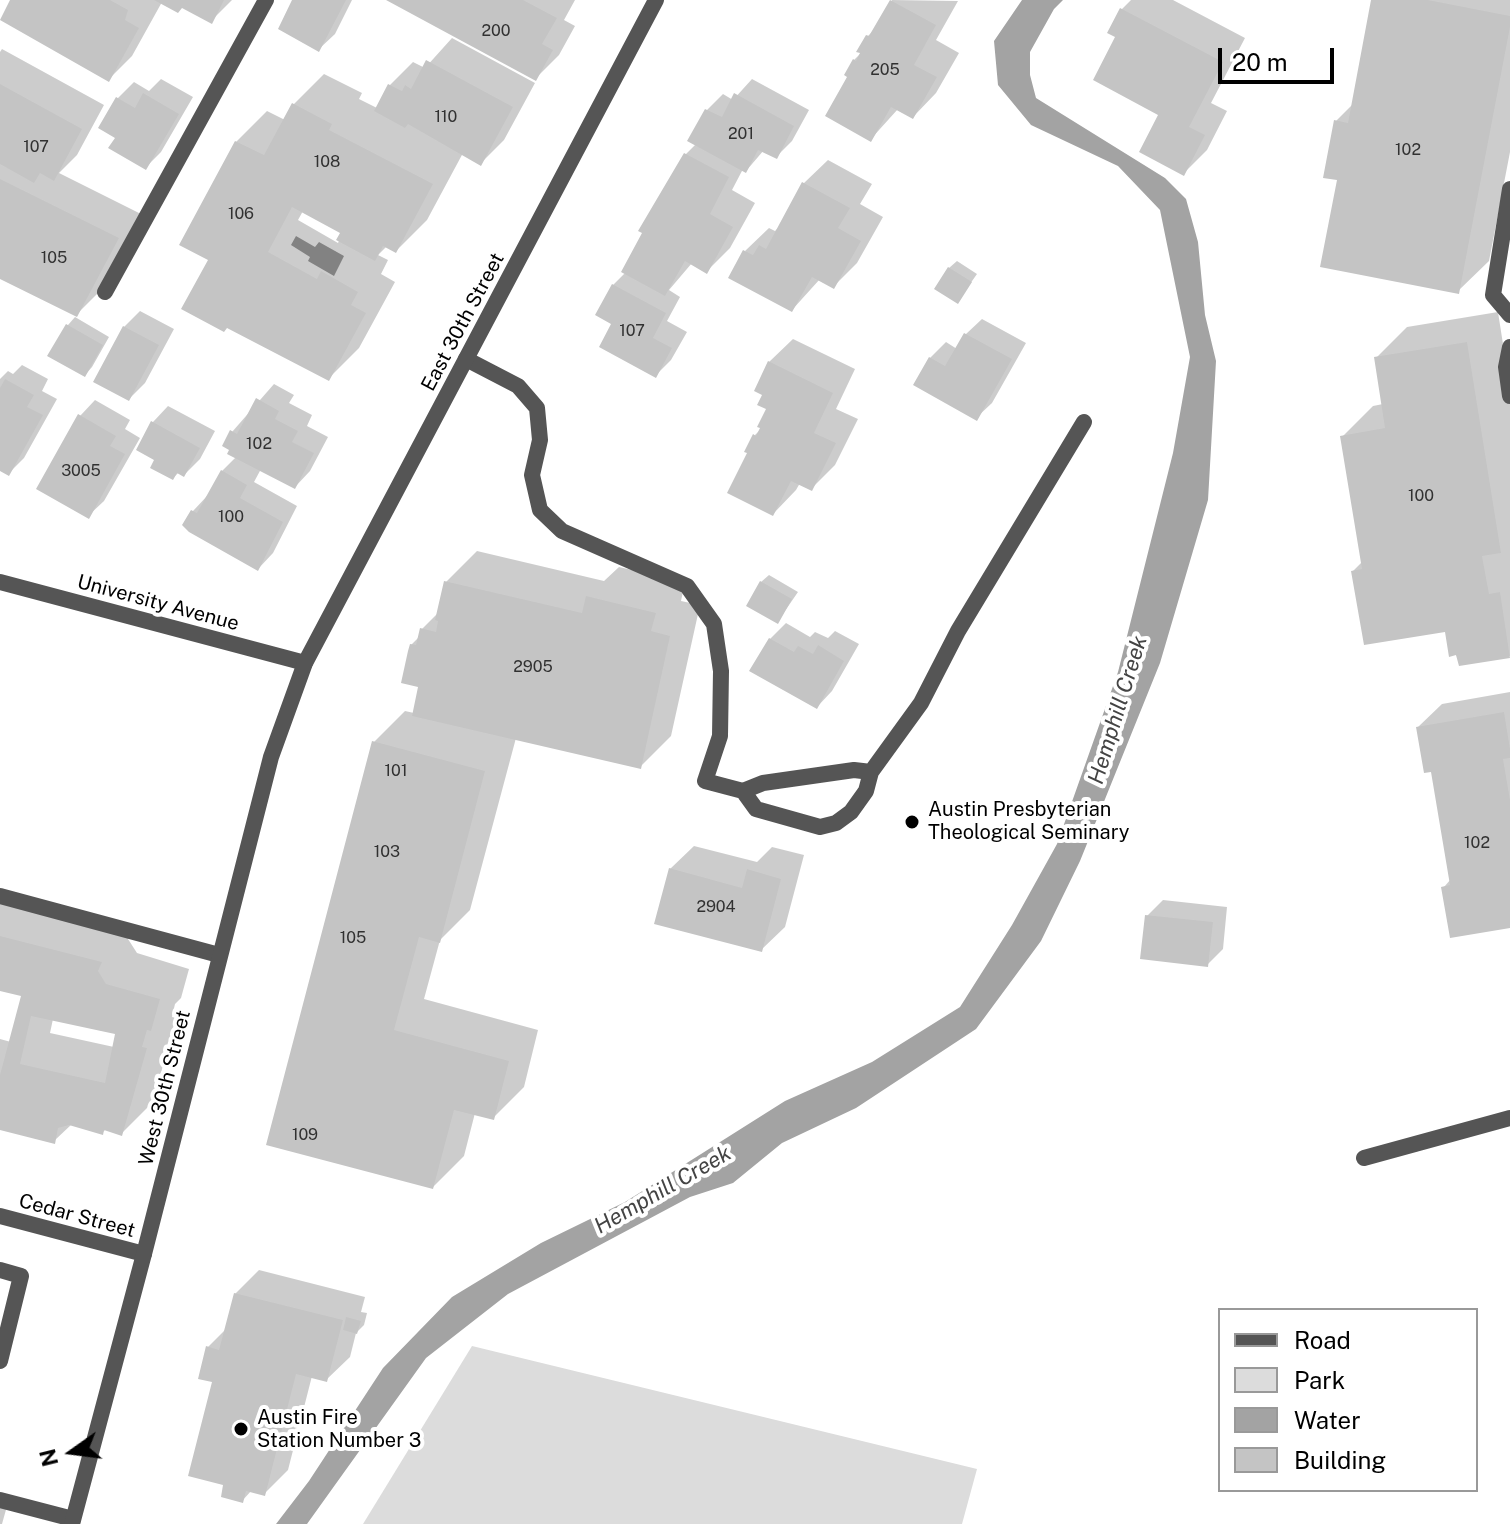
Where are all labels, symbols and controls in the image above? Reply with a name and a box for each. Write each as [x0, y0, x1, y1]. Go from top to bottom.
house number: 200 [481, 21, 511, 41]
scale bar [1222, 32, 1338, 82]
text: 20 m [1232, 48, 1288, 76]
house number: 205 [870, 60, 900, 80]
house number: 110 [435, 107, 457, 127]
house number: 201 [728, 124, 754, 144]
house number: 107 [23, 137, 49, 157]
house number: 102 [1395, 140, 1421, 160]
house number: 108 [314, 152, 340, 172]
house number: 106 [228, 204, 254, 224]
house number: 105 [41, 248, 67, 268]
street label: East 30th Street [416, 249, 510, 395]
house number: 107 [619, 321, 645, 341]
house number: 102 [246, 434, 272, 454]
house number: 3005 [61, 461, 101, 481]
house number: 100 [1408, 486, 1434, 506]
house number: 100 [218, 507, 244, 527]
street label: University Avenue [74, 570, 242, 636]
water label: Hemphill Creek [1083, 633, 1153, 787]
house number: 2905 [513, 657, 553, 677]
house number: 101 [385, 761, 407, 781]
place label: Austin Presbyterian Theological Seminary [928, 798, 1129, 845]
marker: Austin Presbyterian Theological Seminary [903, 813, 921, 831]
house number: 102 [1464, 833, 1490, 853]
house number: 103 [374, 842, 400, 862]
house number: 2904 [696, 897, 736, 917]
house number: 105 [340, 928, 366, 948]
street label: West 30th Street [134, 1008, 196, 1168]
house number: 109 [292, 1125, 318, 1145]
water label: Hemphill Creek [590, 1140, 736, 1240]
street label: Cedar Street [16, 1189, 138, 1243]
legend [1218, 1308, 1478, 1492]
text: Road [1294, 1326, 1351, 1354]
text: Park [1294, 1366, 1345, 1394]
place label: Austin Fire Station Number 3 [257, 1406, 421, 1453]
text: Water [1294, 1406, 1361, 1434]
north arrow [32, 1412, 112, 1492]
marker: Austin Fire Station Number 3 [232, 1420, 250, 1438]
text: N [34, 1446, 63, 1469]
text: Building [1294, 1446, 1386, 1474]

